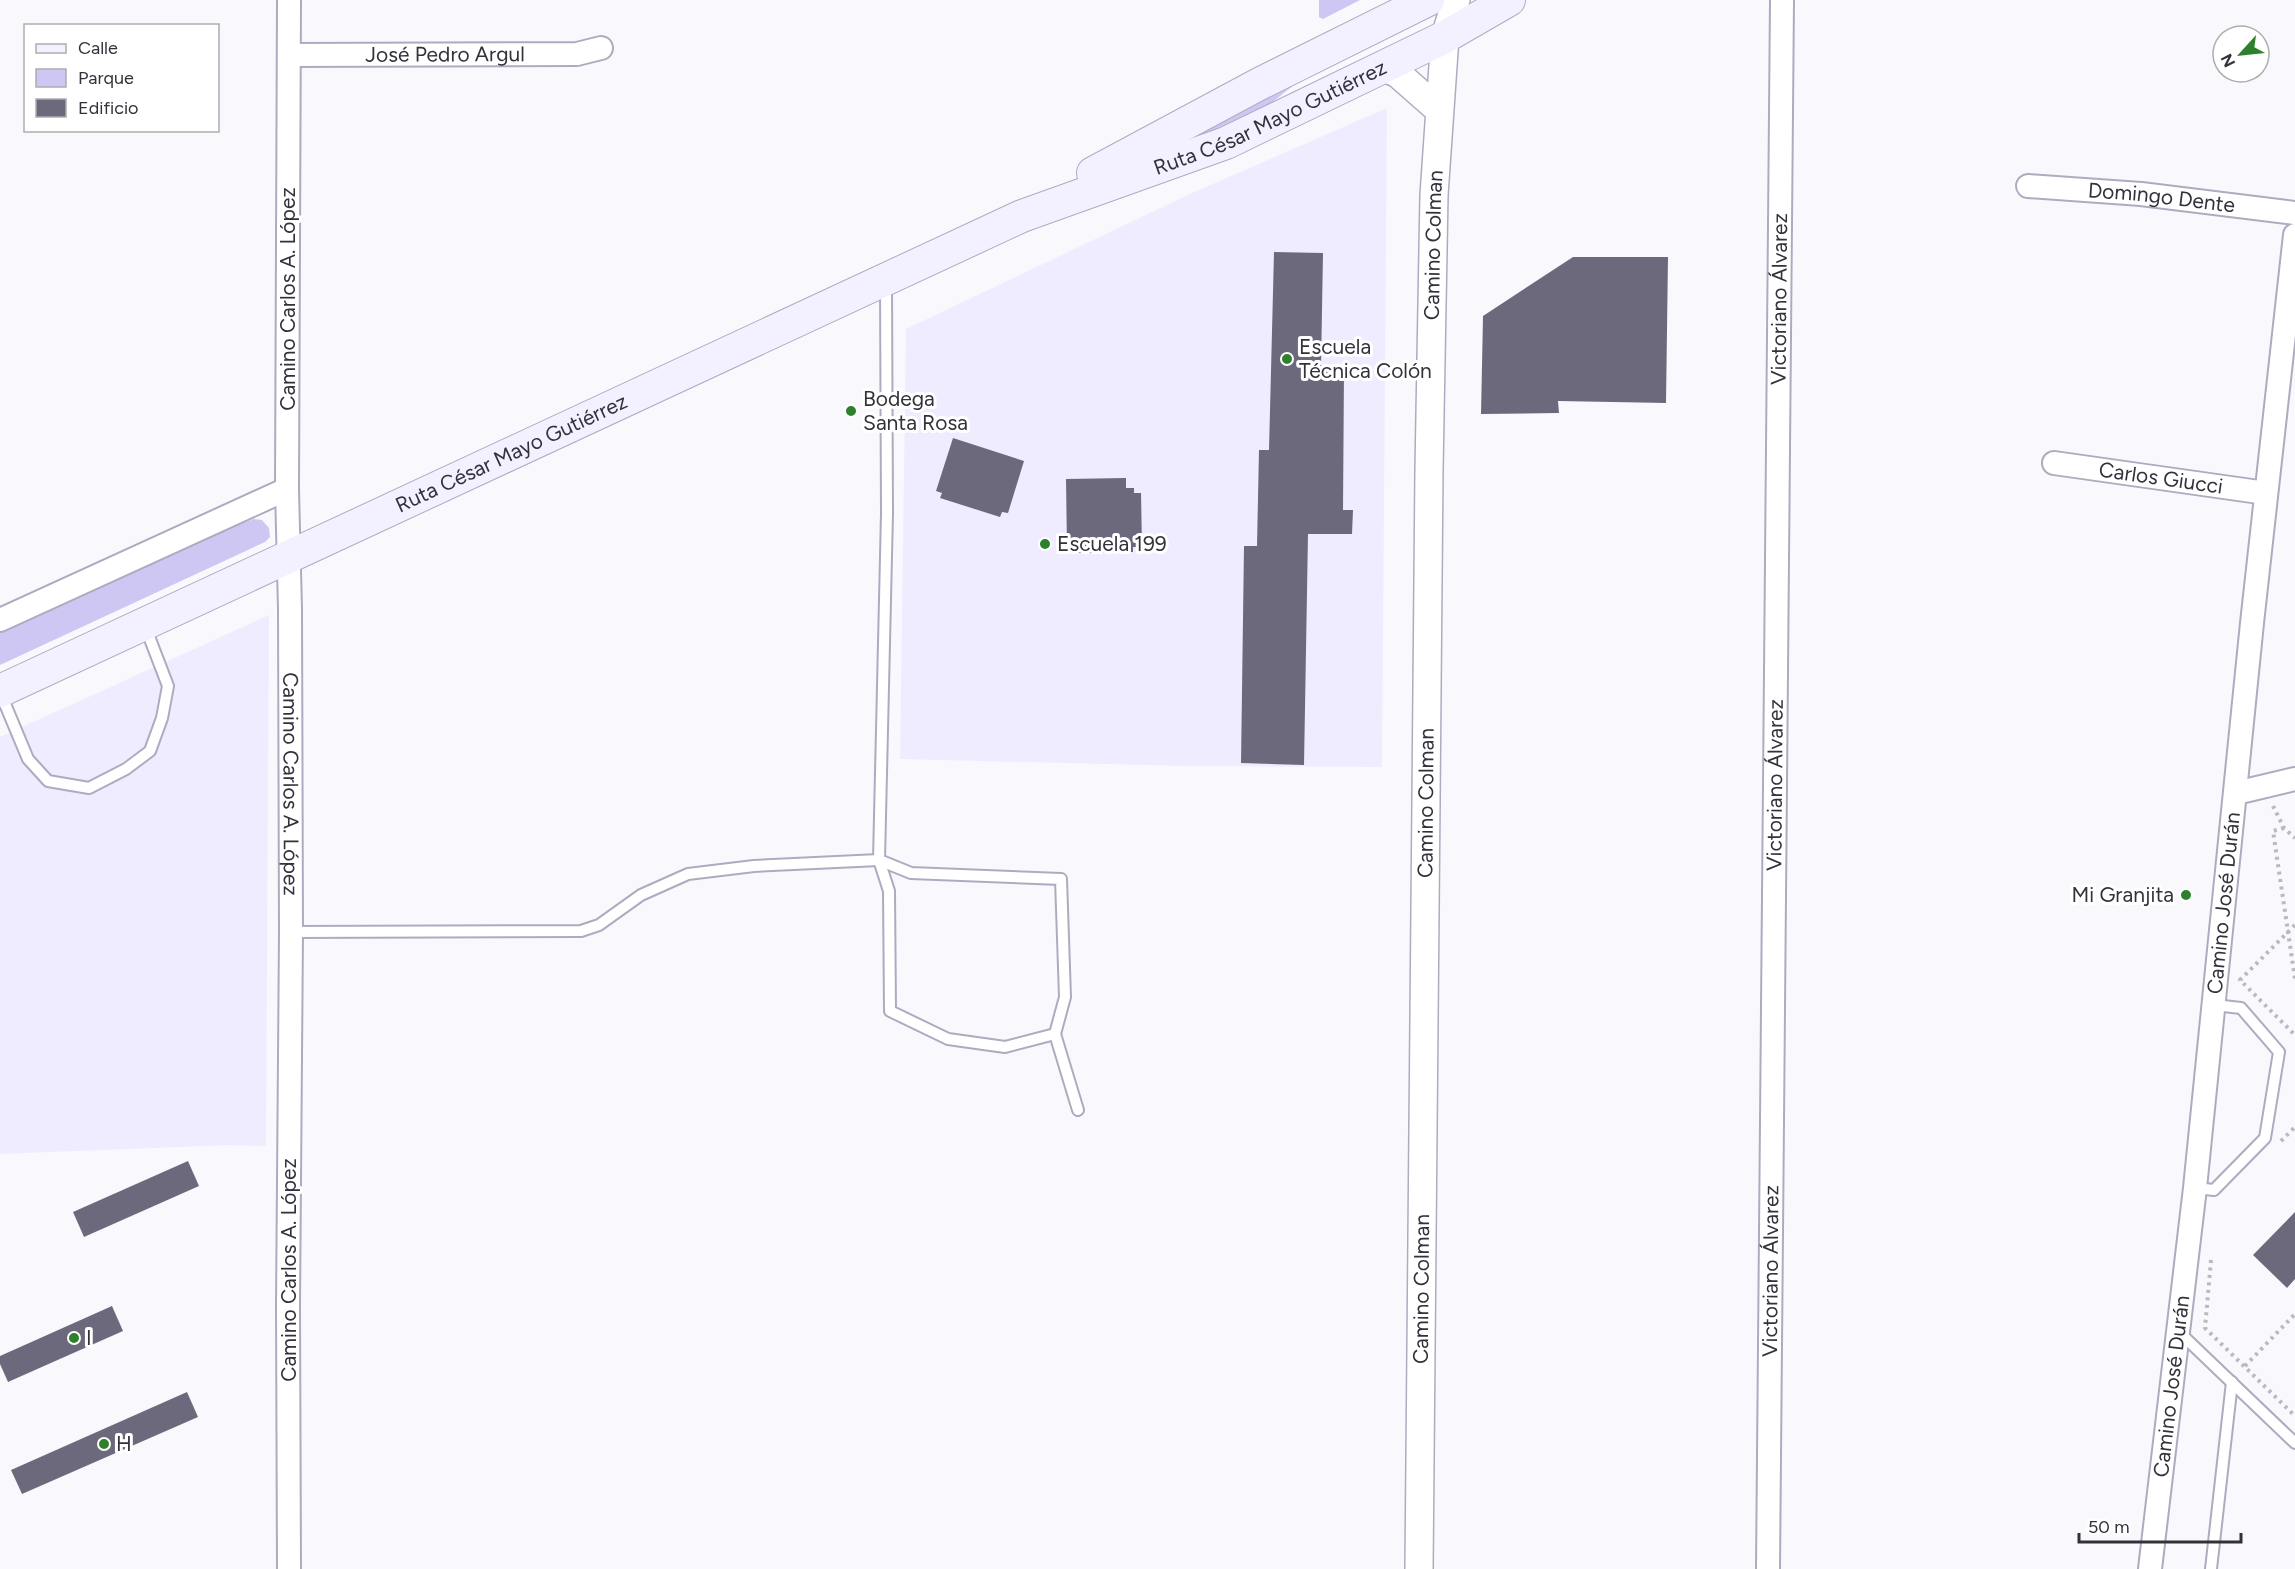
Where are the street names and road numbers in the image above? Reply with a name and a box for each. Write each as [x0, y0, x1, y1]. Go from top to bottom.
street label: José Pedro Argul [365, 41, 525, 67]
street label: Ruta César Mayo Gutiérrez [1150, 54, 1390, 180]
street label: Camino Colman [1419, 169, 1448, 320]
street label: Domingo Dente [2087, 177, 2237, 217]
street label: Camino Carlos A. López [275, 187, 300, 411]
street label: Victoriano Álvarez [1766, 213, 1792, 385]
street label: Ruta César Mayo Gutiérrez [391, 388, 631, 517]
street label: Carlos Giucci [2097, 457, 2225, 499]
street label: Camino Carlos A. López [278, 672, 304, 896]
street label: Victoriano Álvarez [1761, 699, 1788, 871]
street label: Camino Colman [1412, 728, 1439, 878]
street label: Camino José Durán [2202, 811, 2245, 995]
street label: Camino Carlos A. López [276, 1158, 301, 1382]
street label: Victoriano Álvarez [1757, 1185, 1783, 1357]
street label: Camino Colman [1408, 1214, 1434, 1364]
street label: Camino José Durán [2148, 1294, 2194, 1479]

